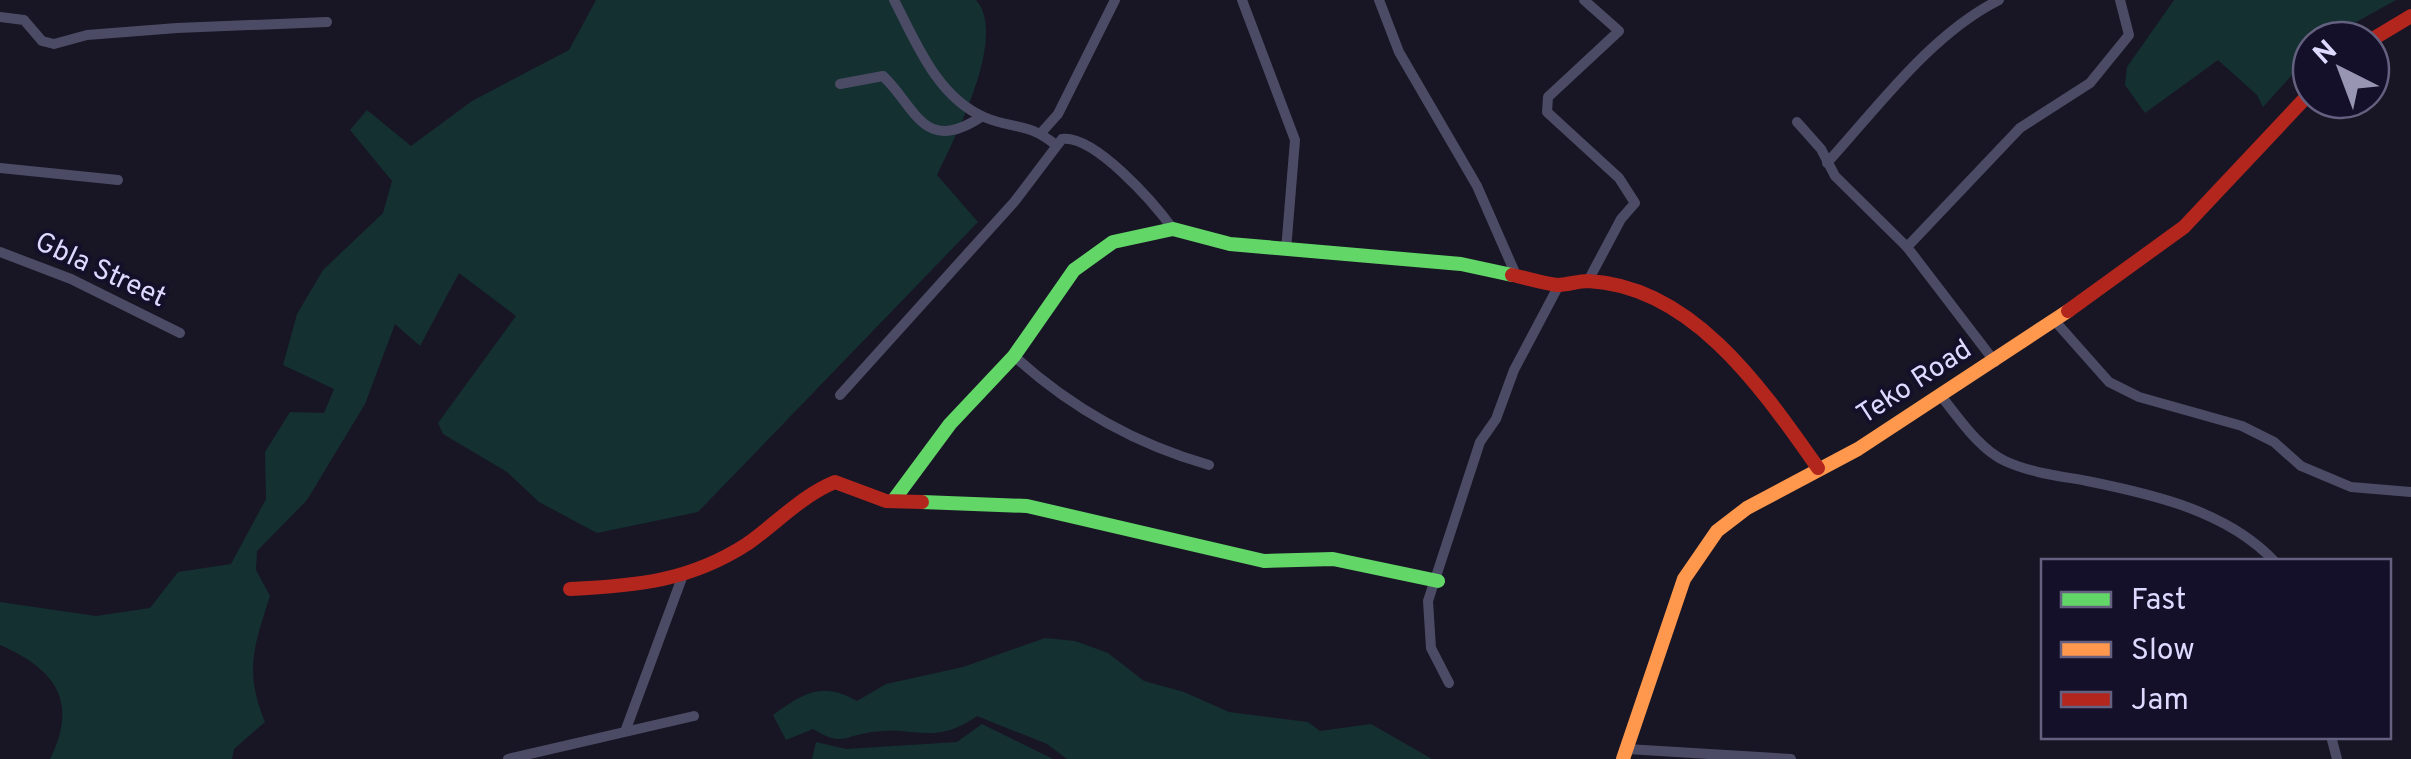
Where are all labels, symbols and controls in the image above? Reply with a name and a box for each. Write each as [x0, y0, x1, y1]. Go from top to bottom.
north arrow [2291, 20, 2391, 120]
text: N [2307, 34, 2346, 74]
street label: Gbla Street [29, 225, 171, 317]
street label: Teko Road [1851, 333, 1979, 433]
legend [2041, 559, 2391, 739]
text: Fast [2131, 583, 2186, 620]
text: Slow [2131, 633, 2195, 670]
text: Jam [2131, 683, 2189, 720]

